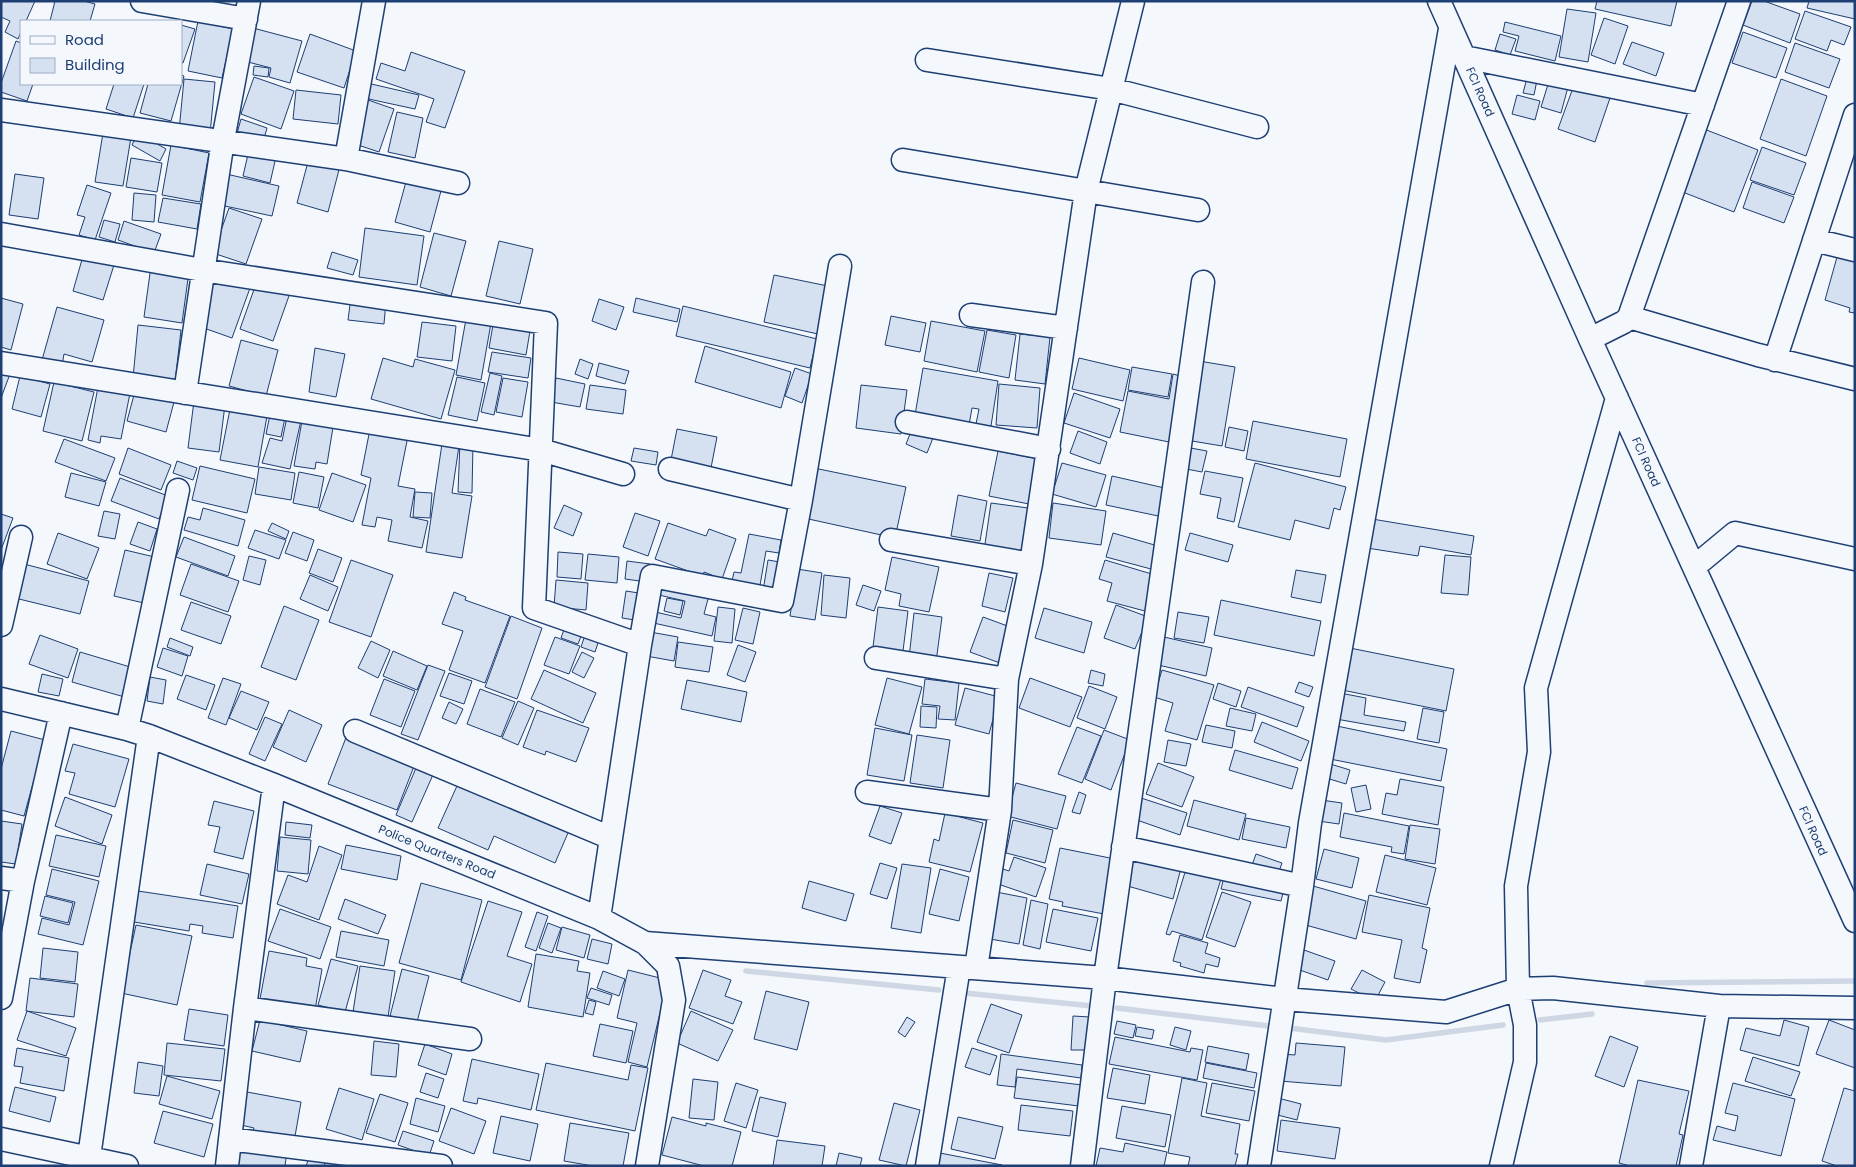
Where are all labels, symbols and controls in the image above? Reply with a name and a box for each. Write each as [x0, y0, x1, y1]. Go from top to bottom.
legend [20, 20, 182, 85]
text: Road [65, 29, 104, 50]
text: Building [65, 54, 125, 75]
street label: FCI Road [1462, 64, 1499, 119]
street label: FCI Road [1628, 434, 1665, 489]
street label: FCI Road [1795, 803, 1832, 858]
street label: Police Quarters Road [376, 820, 498, 883]

